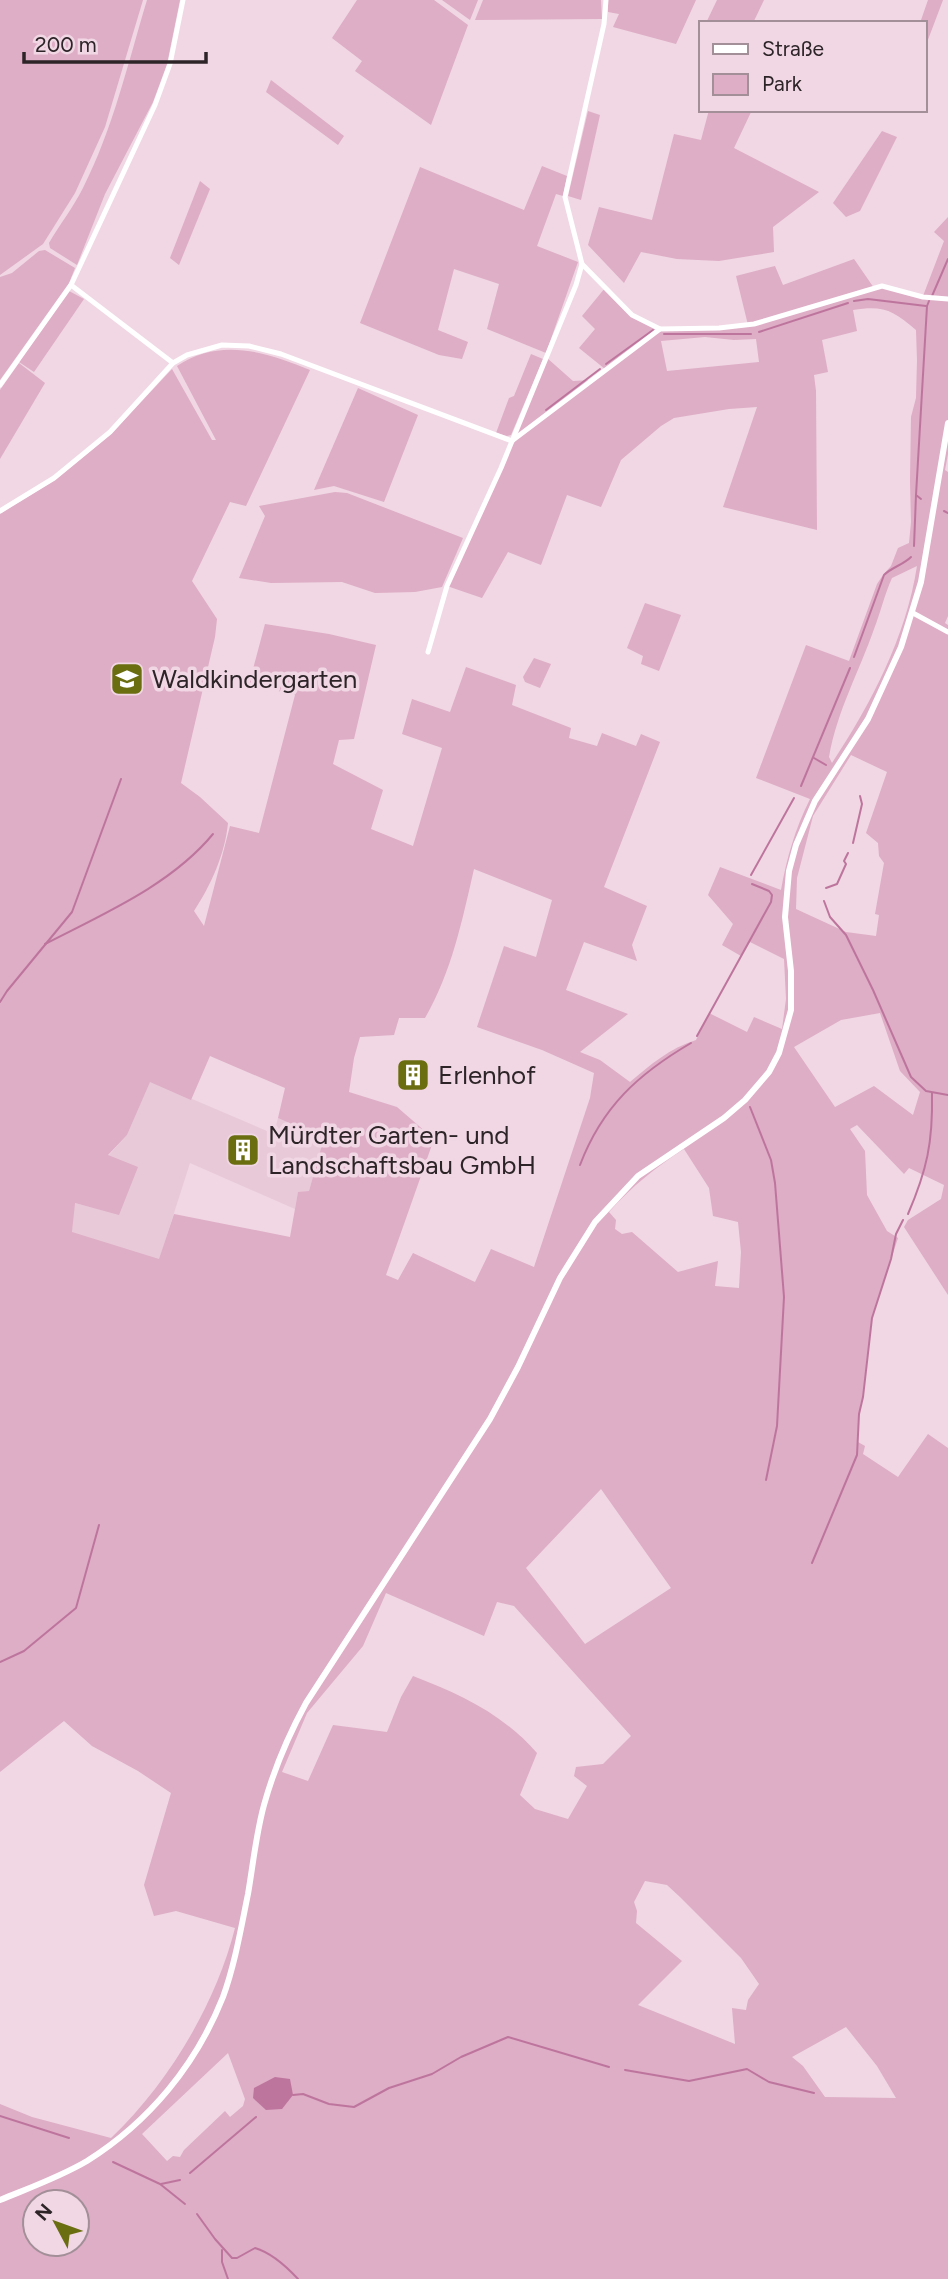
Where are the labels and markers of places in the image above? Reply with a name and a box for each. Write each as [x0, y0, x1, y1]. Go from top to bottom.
school or university icon: Waldkindergarten [108, 660, 146, 698]
place label: Waldkindergarten [152, 663, 357, 695]
building icon: Erlenhof [394, 1056, 432, 1094]
place label: Erlenhof [438, 1059, 536, 1091]
place label: Mürdter Garten- und Landschaftsbau GmbH [268, 1119, 536, 1181]
building icon: Mürdter Garten- und Landschaftsbau GmbH [224, 1131, 262, 1169]

